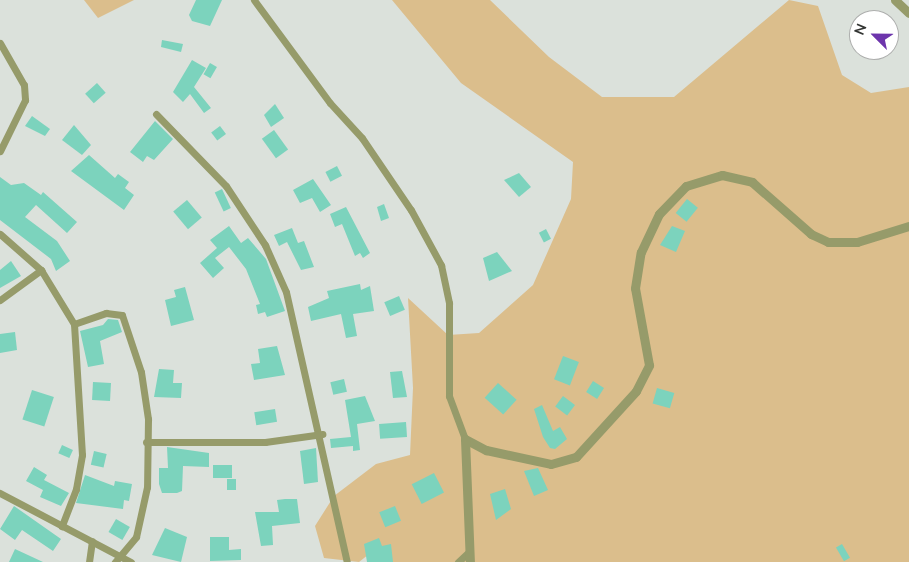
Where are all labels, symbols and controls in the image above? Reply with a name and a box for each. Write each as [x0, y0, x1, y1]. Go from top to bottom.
north arrow [849, 10, 899, 60]
text: N [850, 21, 871, 38]

